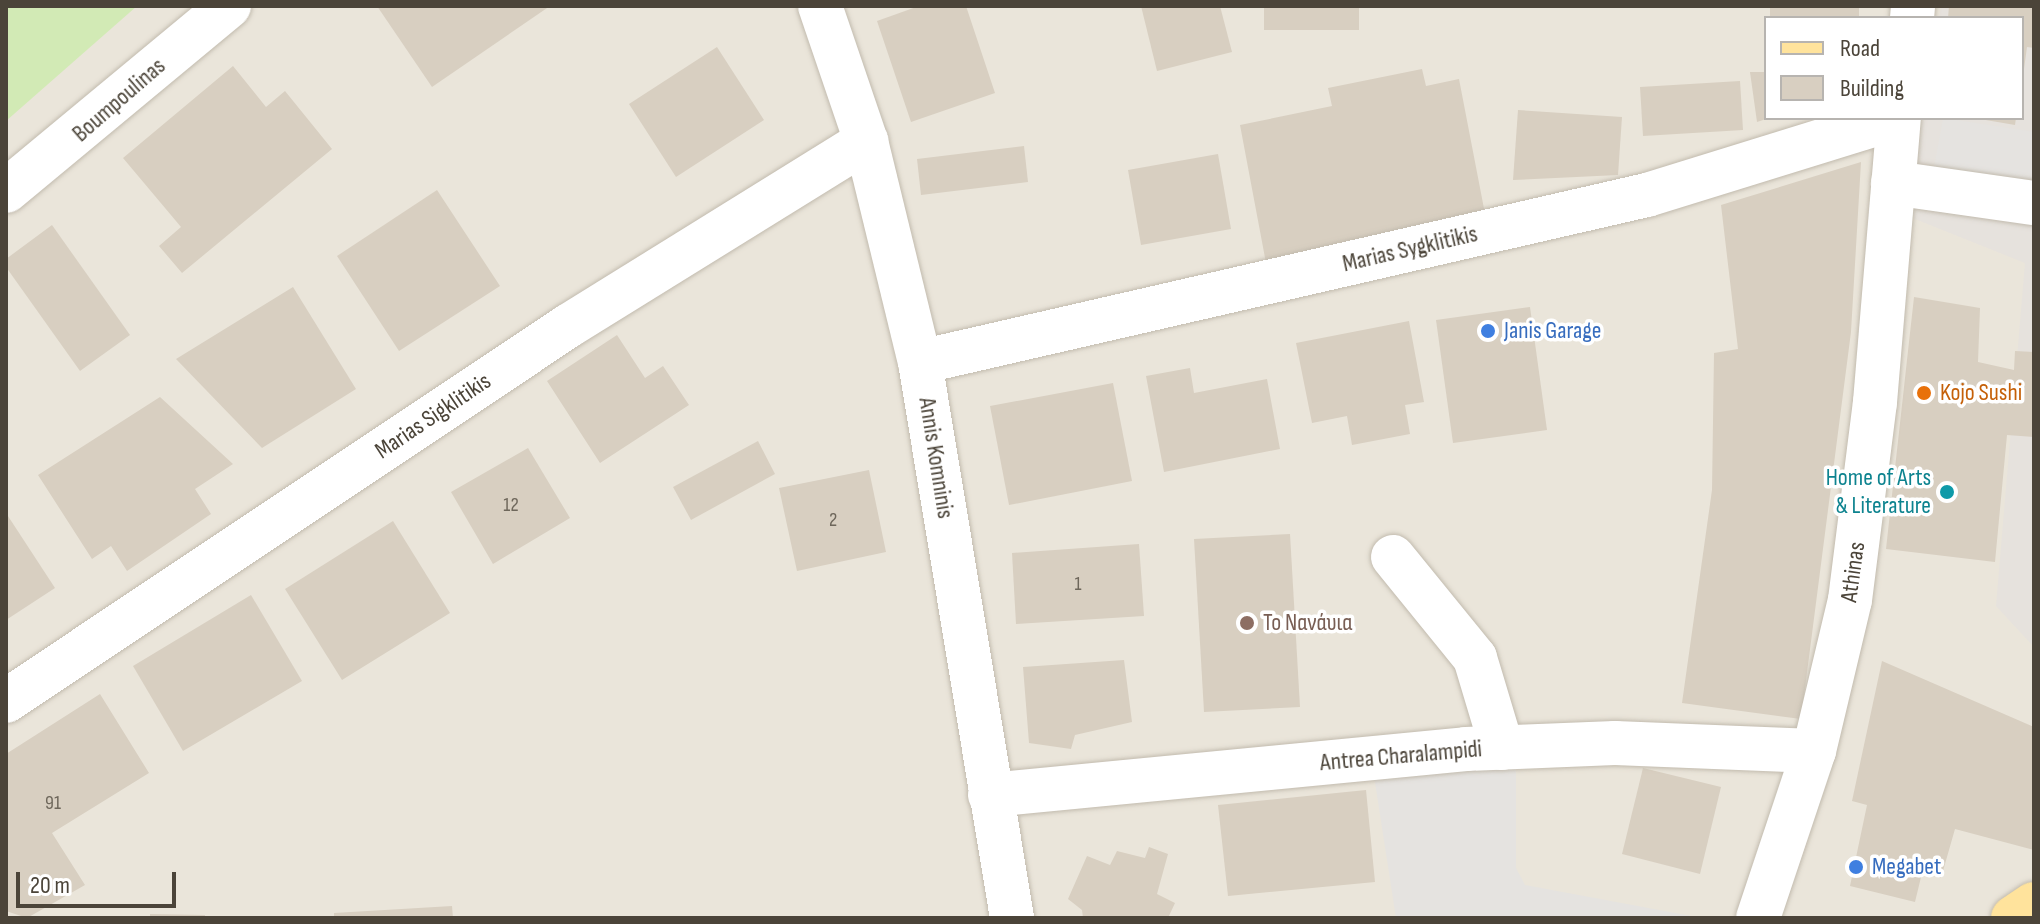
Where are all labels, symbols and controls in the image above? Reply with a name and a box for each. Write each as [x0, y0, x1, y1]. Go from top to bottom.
legend [1764, 16, 2024, 120]
text: Road [1840, 34, 1880, 63]
street label: Boumpoulinas [67, 52, 171, 148]
text: Building [1840, 74, 1904, 103]
street label: Marias Sygklitikis [1340, 219, 1480, 279]
place label: Janis Garage [1504, 317, 1601, 345]
marker: Janis Garage [1479, 322, 1497, 340]
street label: Marias Sigklitikis [370, 367, 496, 465]
place label: Kojo Sushi [1940, 379, 2022, 407]
marker: Kojo Sushi [1915, 384, 1933, 402]
street label: Annis Komninis [912, 395, 960, 521]
place label: Home of Arts & Literature [1826, 464, 1931, 520]
marker: Home of Arts & Literature [1938, 483, 1956, 501]
house number: 12 [503, 493, 519, 517]
house number: 2 [829, 508, 837, 532]
street label: Athinas [1835, 540, 1871, 604]
house number: 1 [1075, 572, 1081, 596]
place label: Το Νανάυια [1263, 609, 1352, 637]
marker: Το Νανάυια [1238, 614, 1256, 632]
street label: Antrea Charalampidi [1319, 735, 1483, 777]
house number: 91 [45, 791, 61, 815]
place label: Megabet [1872, 853, 1941, 881]
scale bar [20, 856, 180, 906]
marker: Megabet [1847, 858, 1865, 876]
text: 20 m [30, 871, 70, 900]

